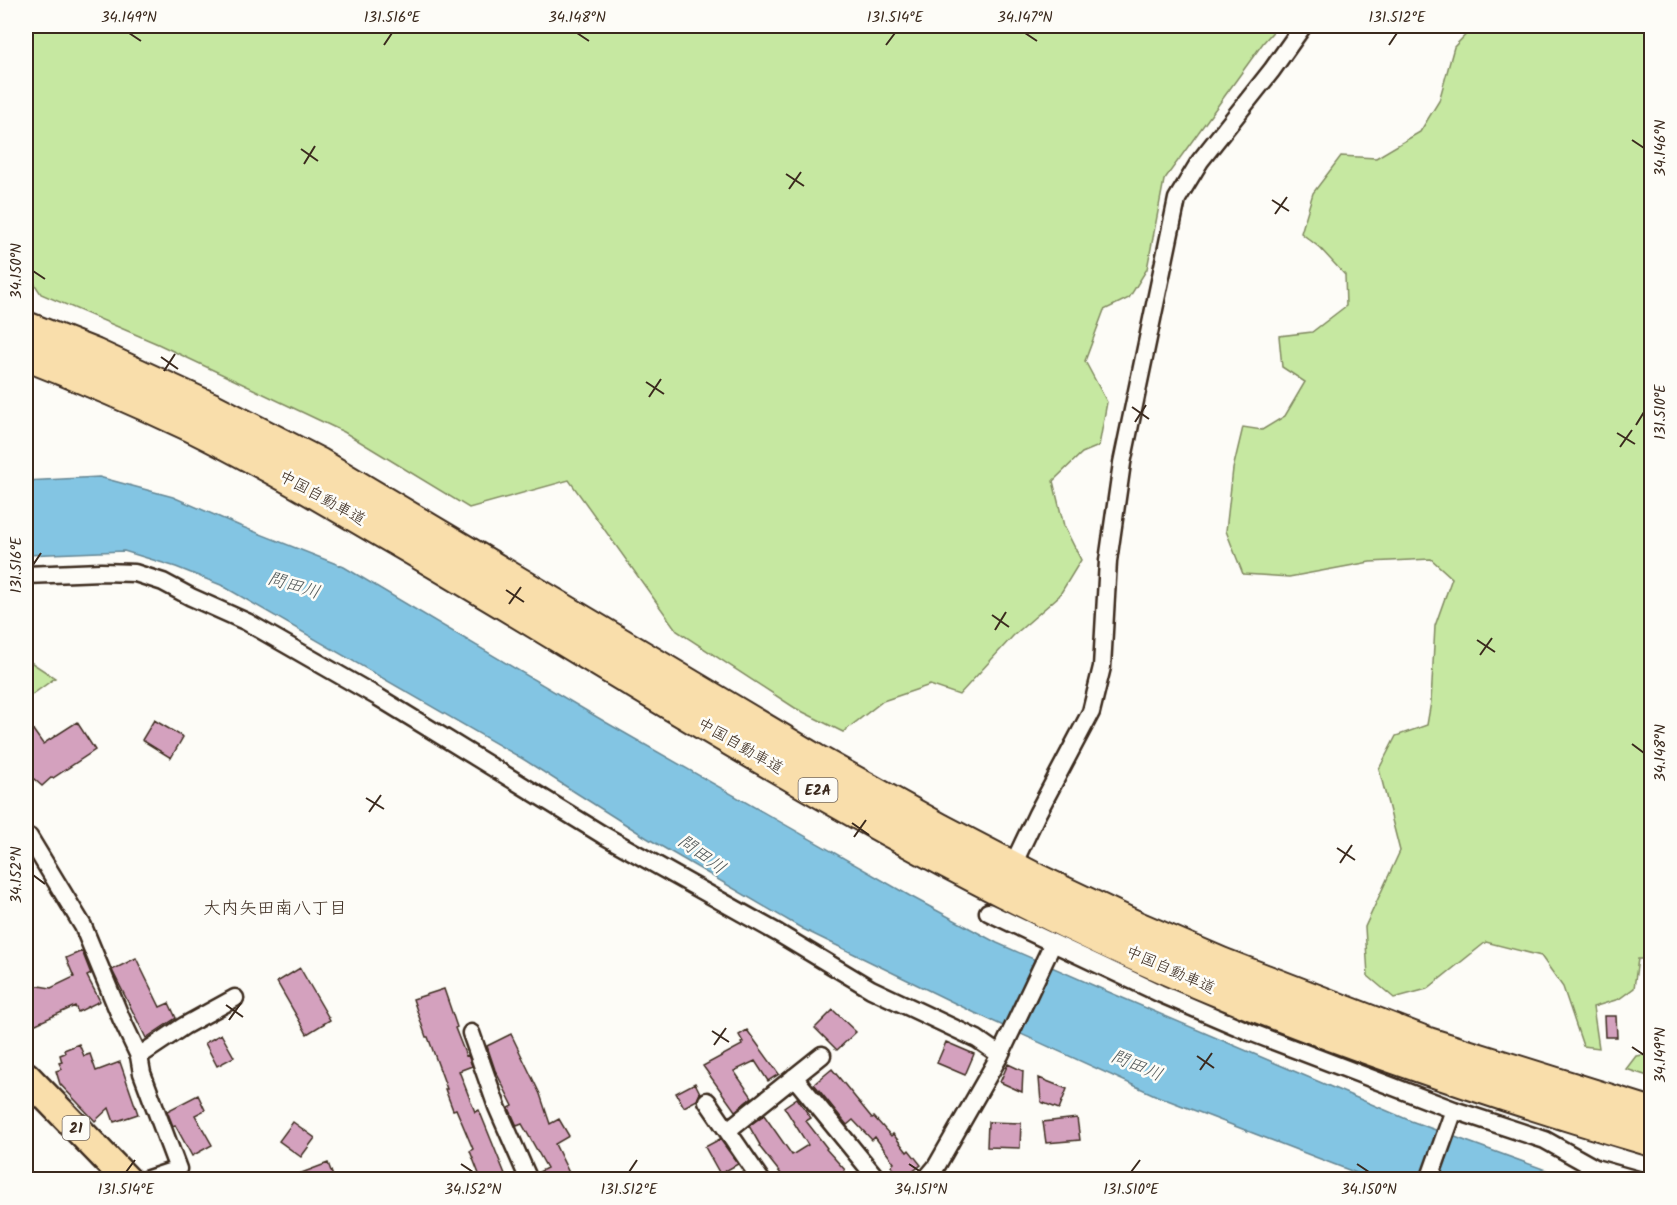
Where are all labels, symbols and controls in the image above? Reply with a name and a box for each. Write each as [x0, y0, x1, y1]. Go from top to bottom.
text: 34.149°N [101, 6, 157, 30]
text: 131.516°E [364, 6, 421, 30]
text: 34.148°N [548, 6, 606, 30]
text: 131.514°E [867, 6, 924, 30]
text: 34.147°N [997, 6, 1053, 30]
text: 131.512°E [1369, 6, 1427, 30]
text: 34.146°N [1649, 120, 1673, 176]
text: 34.150°N [5, 243, 29, 299]
text: 131.510°E [1649, 383, 1673, 440]
street label: 中国自動車道 [274, 464, 370, 533]
text: 131.516°E [5, 536, 29, 593]
water label: 問田川 [264, 565, 324, 608]
street label: 中国自動車道 [692, 711, 788, 781]
text: 34.148°N [1649, 724, 1673, 782]
road number: E2A [798, 778, 838, 802]
water label: 問田川 [671, 828, 731, 883]
text: 34.152°N [5, 846, 29, 904]
district label: 大内矢田南八丁目 [203, 895, 347, 924]
street label: 中国自動車道 [1121, 939, 1219, 1001]
text: 34.149°N [1649, 1027, 1673, 1083]
water label: 問田川 [1106, 1042, 1167, 1090]
road number: 21 [62, 1116, 90, 1140]
text: 131.514°E [98, 1178, 155, 1202]
text: 34.152°N [444, 1178, 502, 1202]
text: 131.512°E [601, 1178, 659, 1202]
text: 34.151°N [894, 1178, 948, 1202]
text: 131.510°E [1103, 1178, 1160, 1202]
text: 34.150°N [1341, 1178, 1397, 1202]

